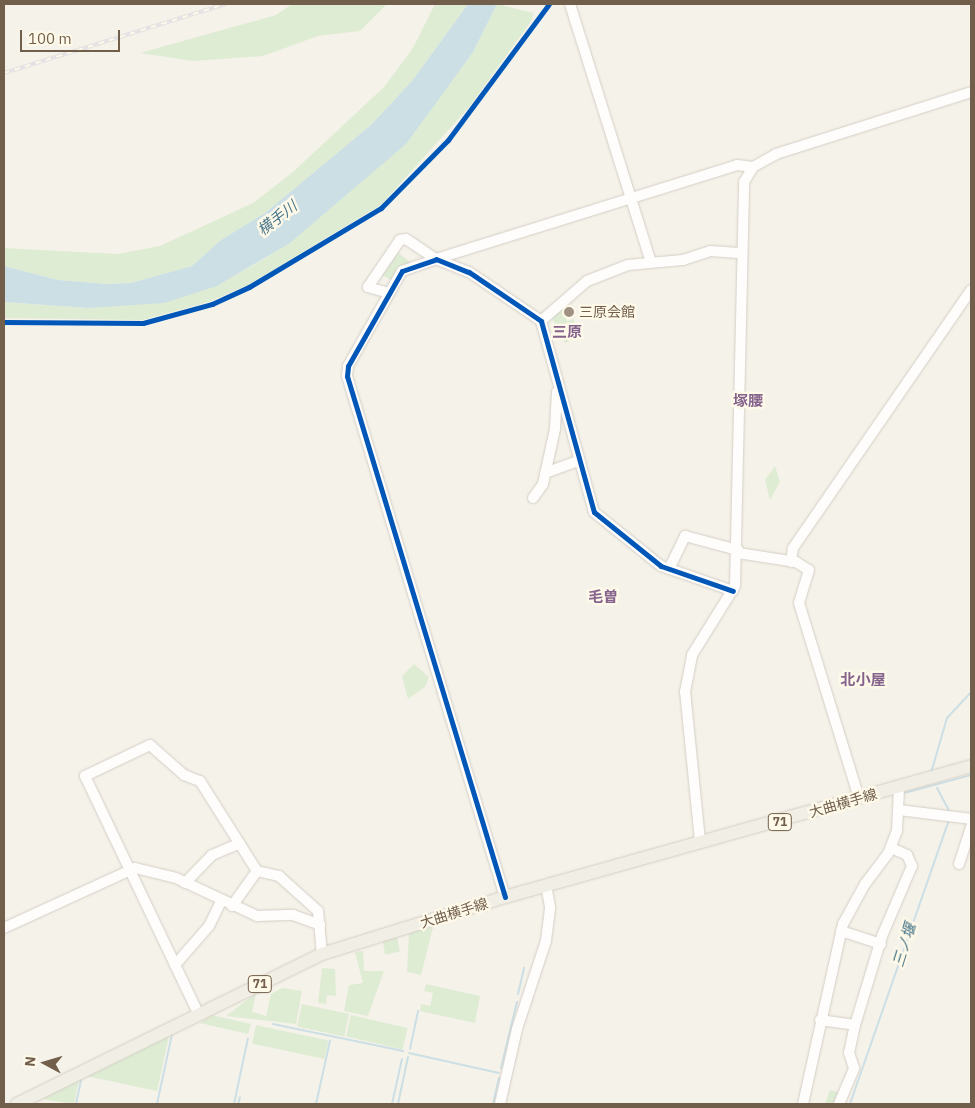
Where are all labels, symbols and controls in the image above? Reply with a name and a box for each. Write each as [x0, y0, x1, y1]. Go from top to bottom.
scale bar [22, 20, 122, 52]
text: 100 m [28, 29, 72, 48]
water label: 横手川 [254, 197, 300, 239]
place label: 三原会館 [579, 304, 635, 320]
marker: 三原会館 [563, 306, 575, 318]
district label: 三原 [552, 323, 582, 341]
district label: 塚腰 [733, 392, 763, 410]
district label: 毛曽 [588, 588, 618, 606]
district label: 北小屋 [841, 671, 885, 689]
street label: 大曲横手線 [807, 785, 879, 821]
road number: 71 [768, 812, 792, 832]
street label: 大曲横手線 [418, 895, 490, 931]
water label: 三ノ堰 [889, 921, 919, 969]
road number: 71 [248, 974, 272, 994]
north arrow [20, 1038, 70, 1088]
text: N [21, 1055, 40, 1067]

